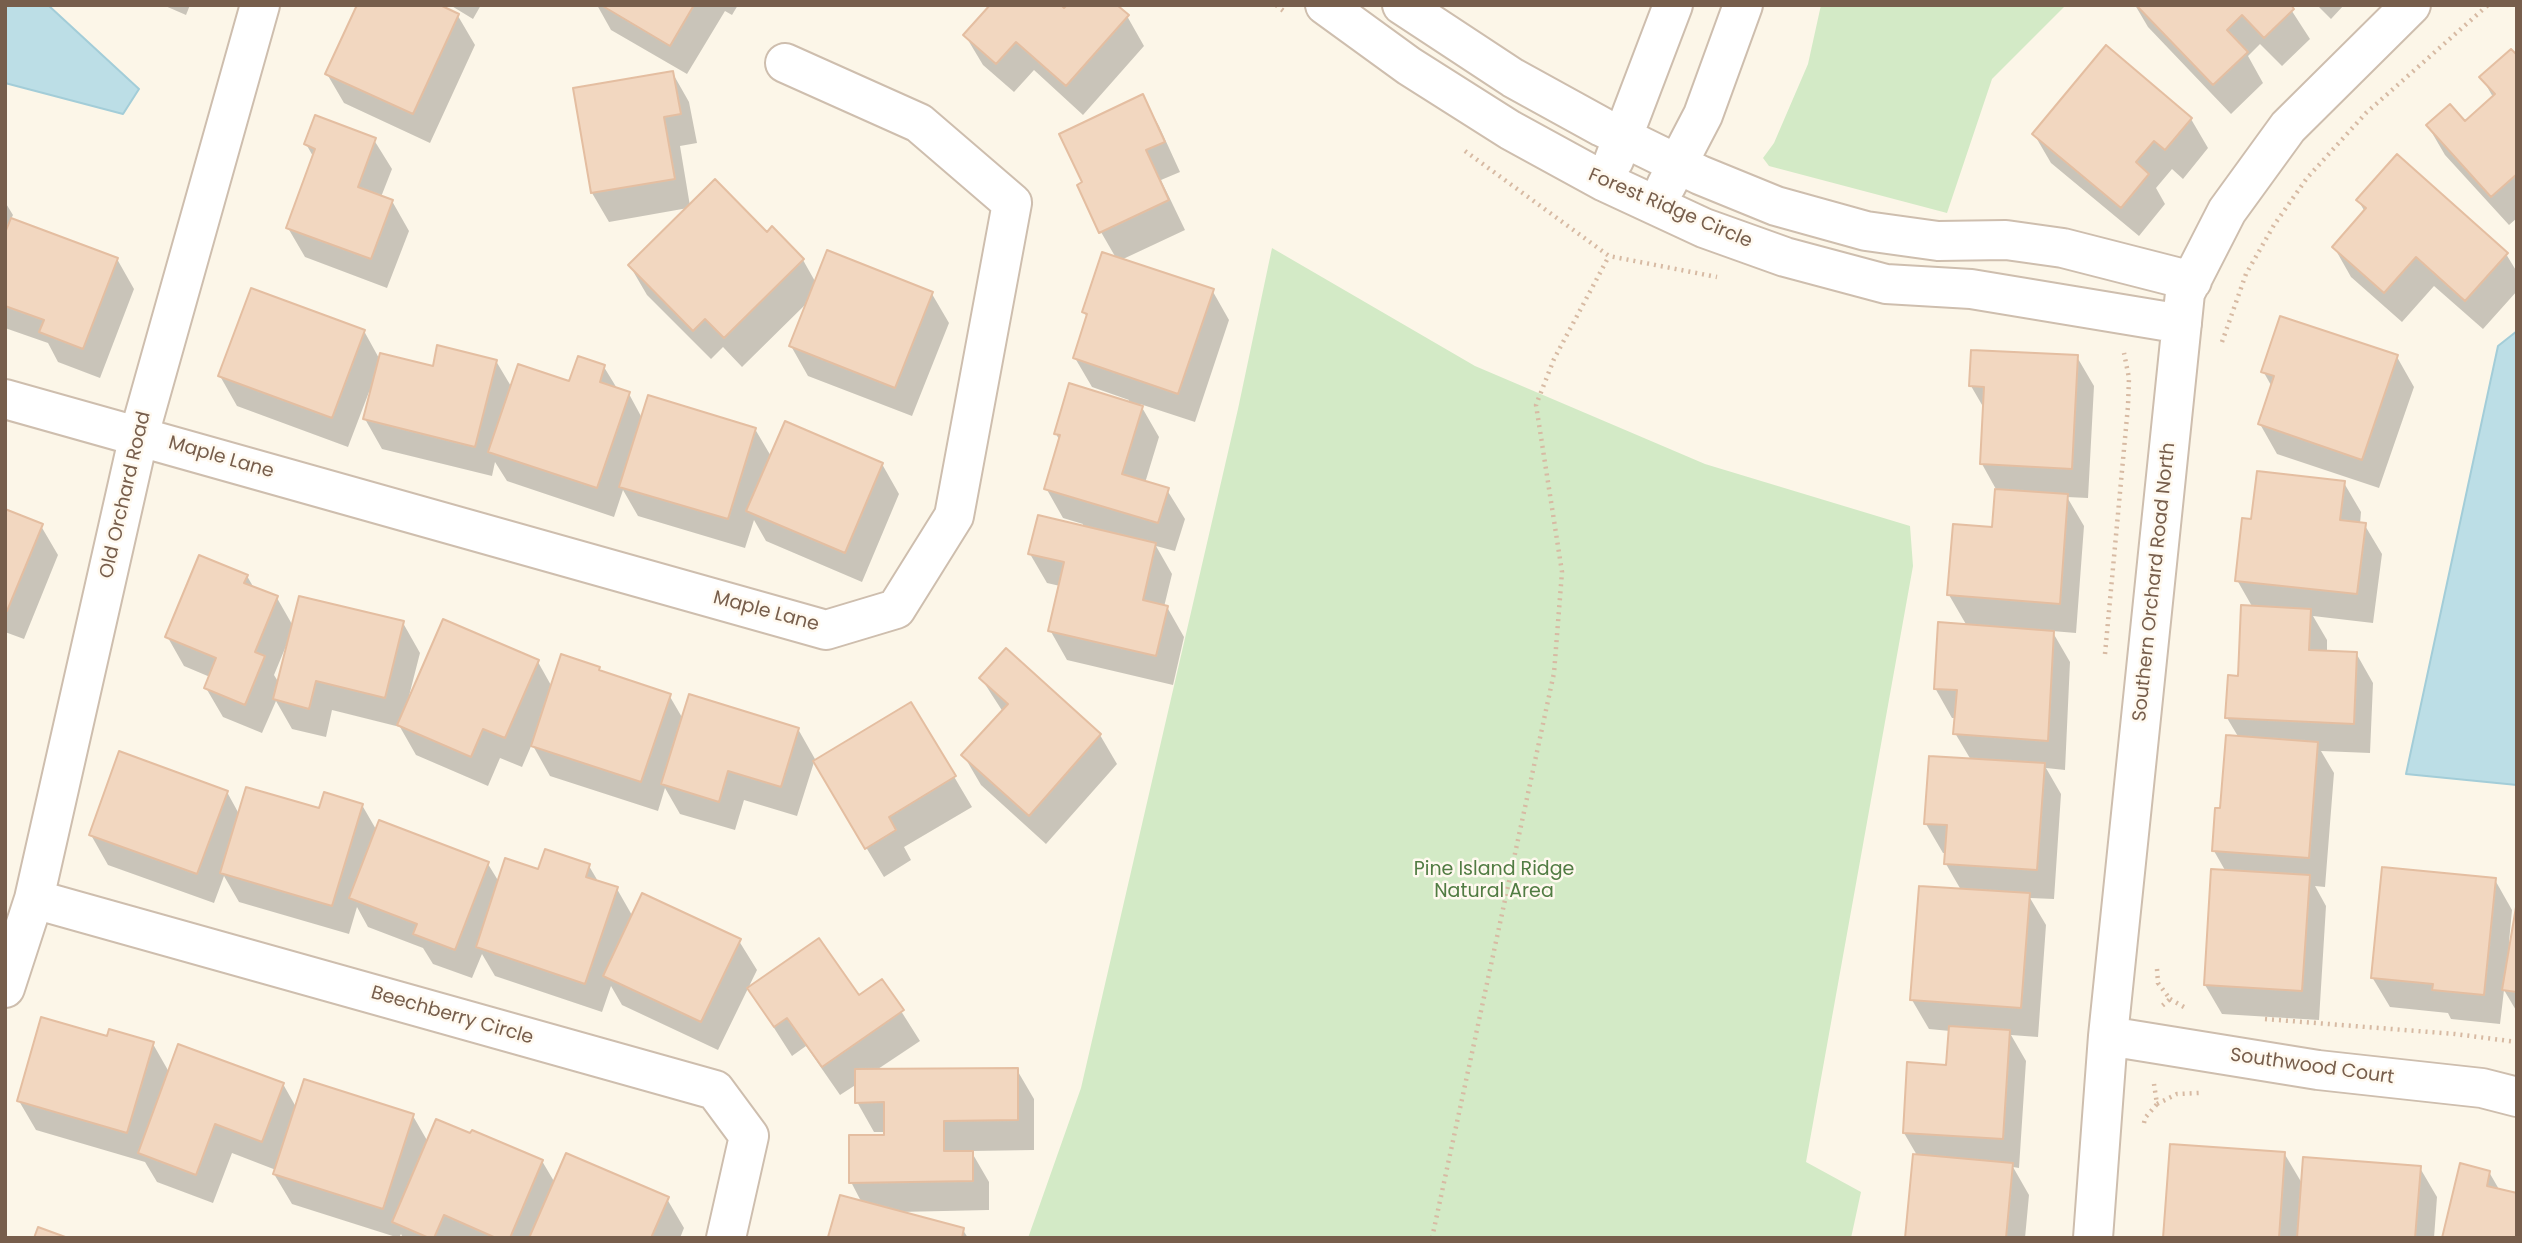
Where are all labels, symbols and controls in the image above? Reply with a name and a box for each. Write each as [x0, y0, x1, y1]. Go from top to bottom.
street label: Forest Ridge Circle [1585, 164, 1755, 254]
street label: Old Orchard Road [96, 409, 156, 581]
street label: Maple Lane [166, 432, 276, 484]
street label: Southern Orchard Road North [2129, 441, 2181, 723]
street label: Maple Lane [711, 587, 821, 637]
park label: Pine Island Ridge Natural Area [1414, 859, 1574, 903]
street label: Beechberry Circle [368, 982, 536, 1050]
street label: Southwood Court [2229, 1044, 2395, 1090]

